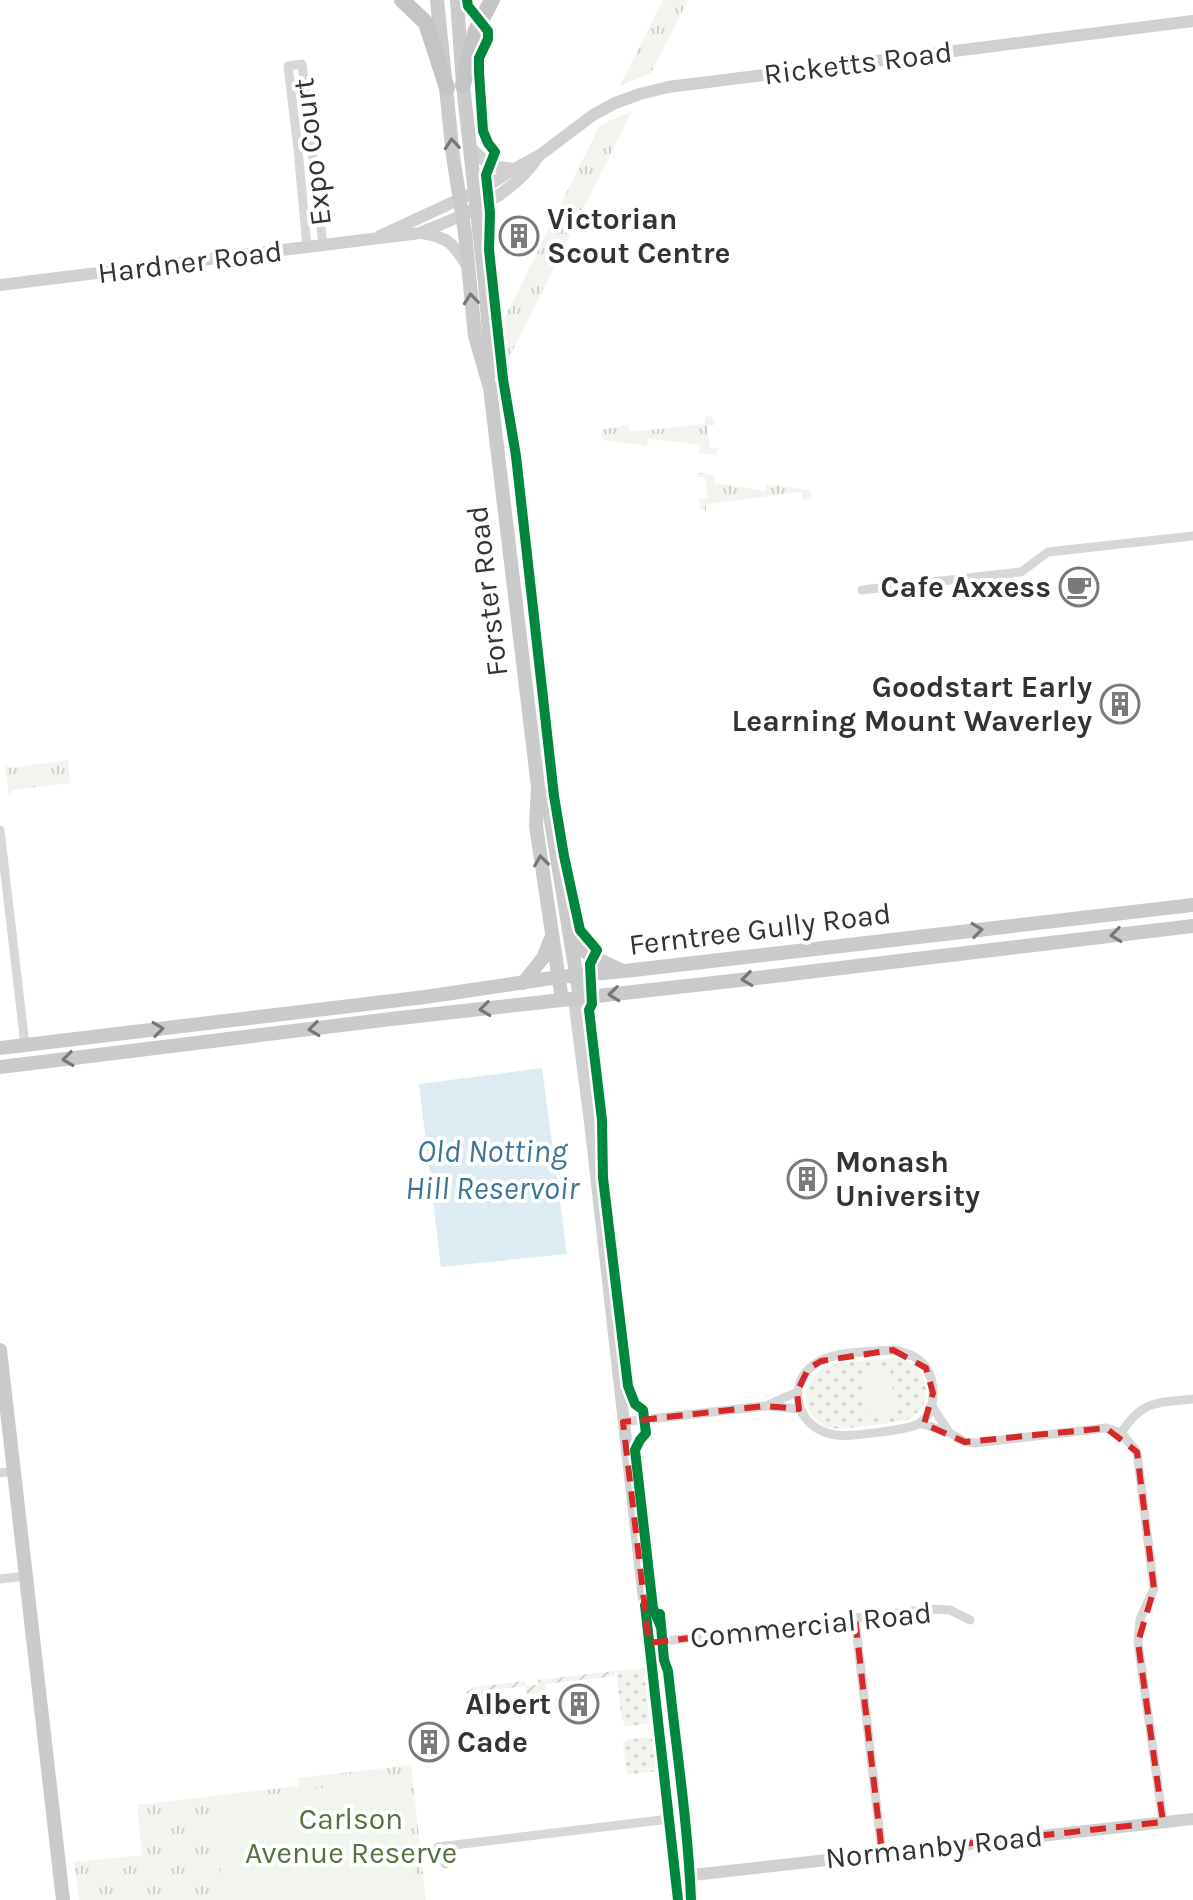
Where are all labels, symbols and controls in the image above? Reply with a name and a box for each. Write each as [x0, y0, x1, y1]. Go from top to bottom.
street label: Ricketts Road [762, 34, 954, 92]
street label: Expo Court [285, 76, 339, 228]
one-way arrow [444, 137, 461, 150]
place label: Victorian Scout Centre [547, 201, 730, 271]
building icon: Victorian Scout Centre [498, 215, 540, 257]
street label: Hardner Road [96, 233, 284, 291]
one-way arrow [463, 292, 480, 305]
street label: Forster Road [459, 504, 515, 678]
cafe icon: Cafe Axxess [1058, 566, 1100, 608]
place label: Cafe Axxess [880, 569, 1051, 605]
place label: Goodstart Early Learning Mount Waverley [731, 669, 1092, 739]
building icon: Goodstart Early Learning Mount Waverley [1099, 683, 1141, 725]
one-way arrow [533, 854, 550, 868]
street label: Ferntree Gully Road [627, 895, 893, 963]
one-way arrow [971, 922, 984, 939]
one-way arrow [1109, 926, 1122, 943]
one-way arrow [740, 971, 753, 988]
one-way arrow [608, 985, 621, 1002]
one-way arrow [478, 1000, 491, 1017]
one-way arrow [151, 1021, 165, 1038]
one-way arrow [307, 1021, 320, 1038]
one-way arrow [61, 1051, 74, 1068]
water label: Old Notting Hill Reservoir [405, 1133, 580, 1207]
place label: Monash University [835, 1144, 980, 1214]
building icon: Monash University [786, 1158, 828, 1200]
street label: Commercial Road [688, 1594, 934, 1656]
building icon: Albert [558, 1683, 600, 1725]
place label: Albert [465, 1686, 551, 1722]
building icon: Cade [408, 1721, 450, 1763]
place label: Cade [457, 1724, 528, 1760]
park label: Carlson Avenue Reserve [245, 1801, 457, 1871]
street label: Normanby Road [824, 1818, 1044, 1876]

